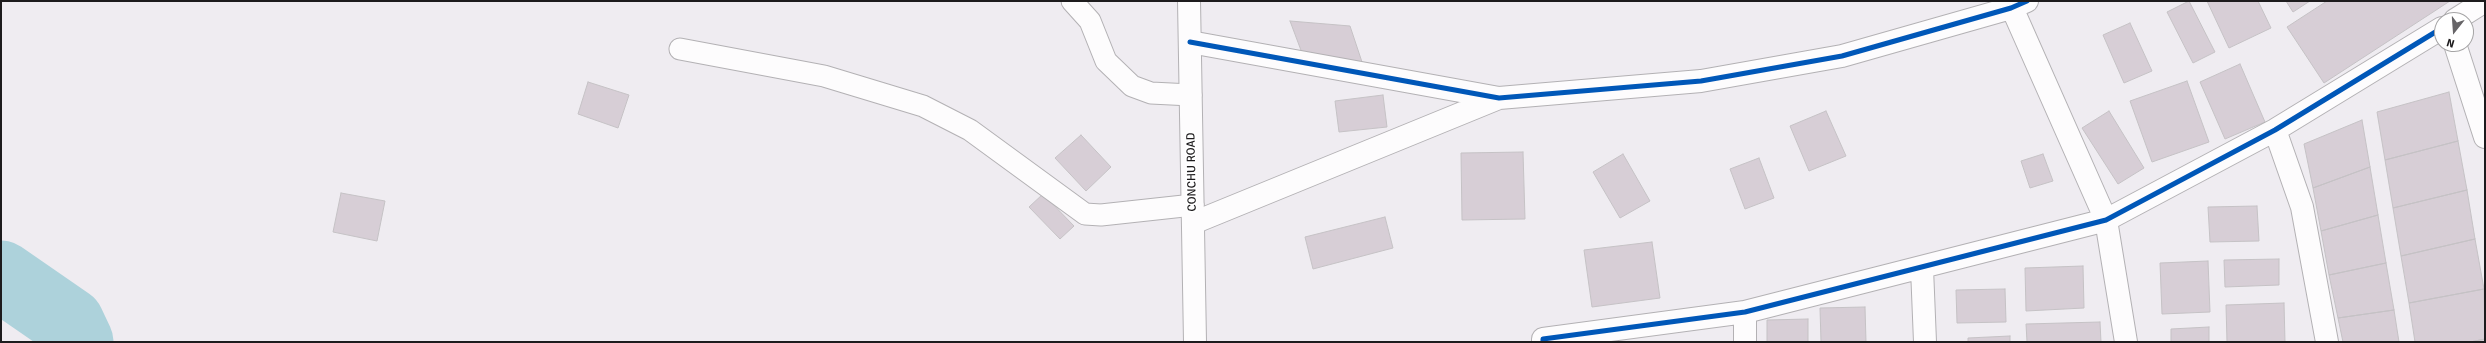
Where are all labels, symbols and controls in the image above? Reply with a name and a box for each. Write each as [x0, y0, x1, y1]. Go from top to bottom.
north arrow [2434, 12, 2474, 52]
text: N [2445, 36, 2456, 50]
street label: CONCHU ROAD [1184, 132, 1200, 212]

